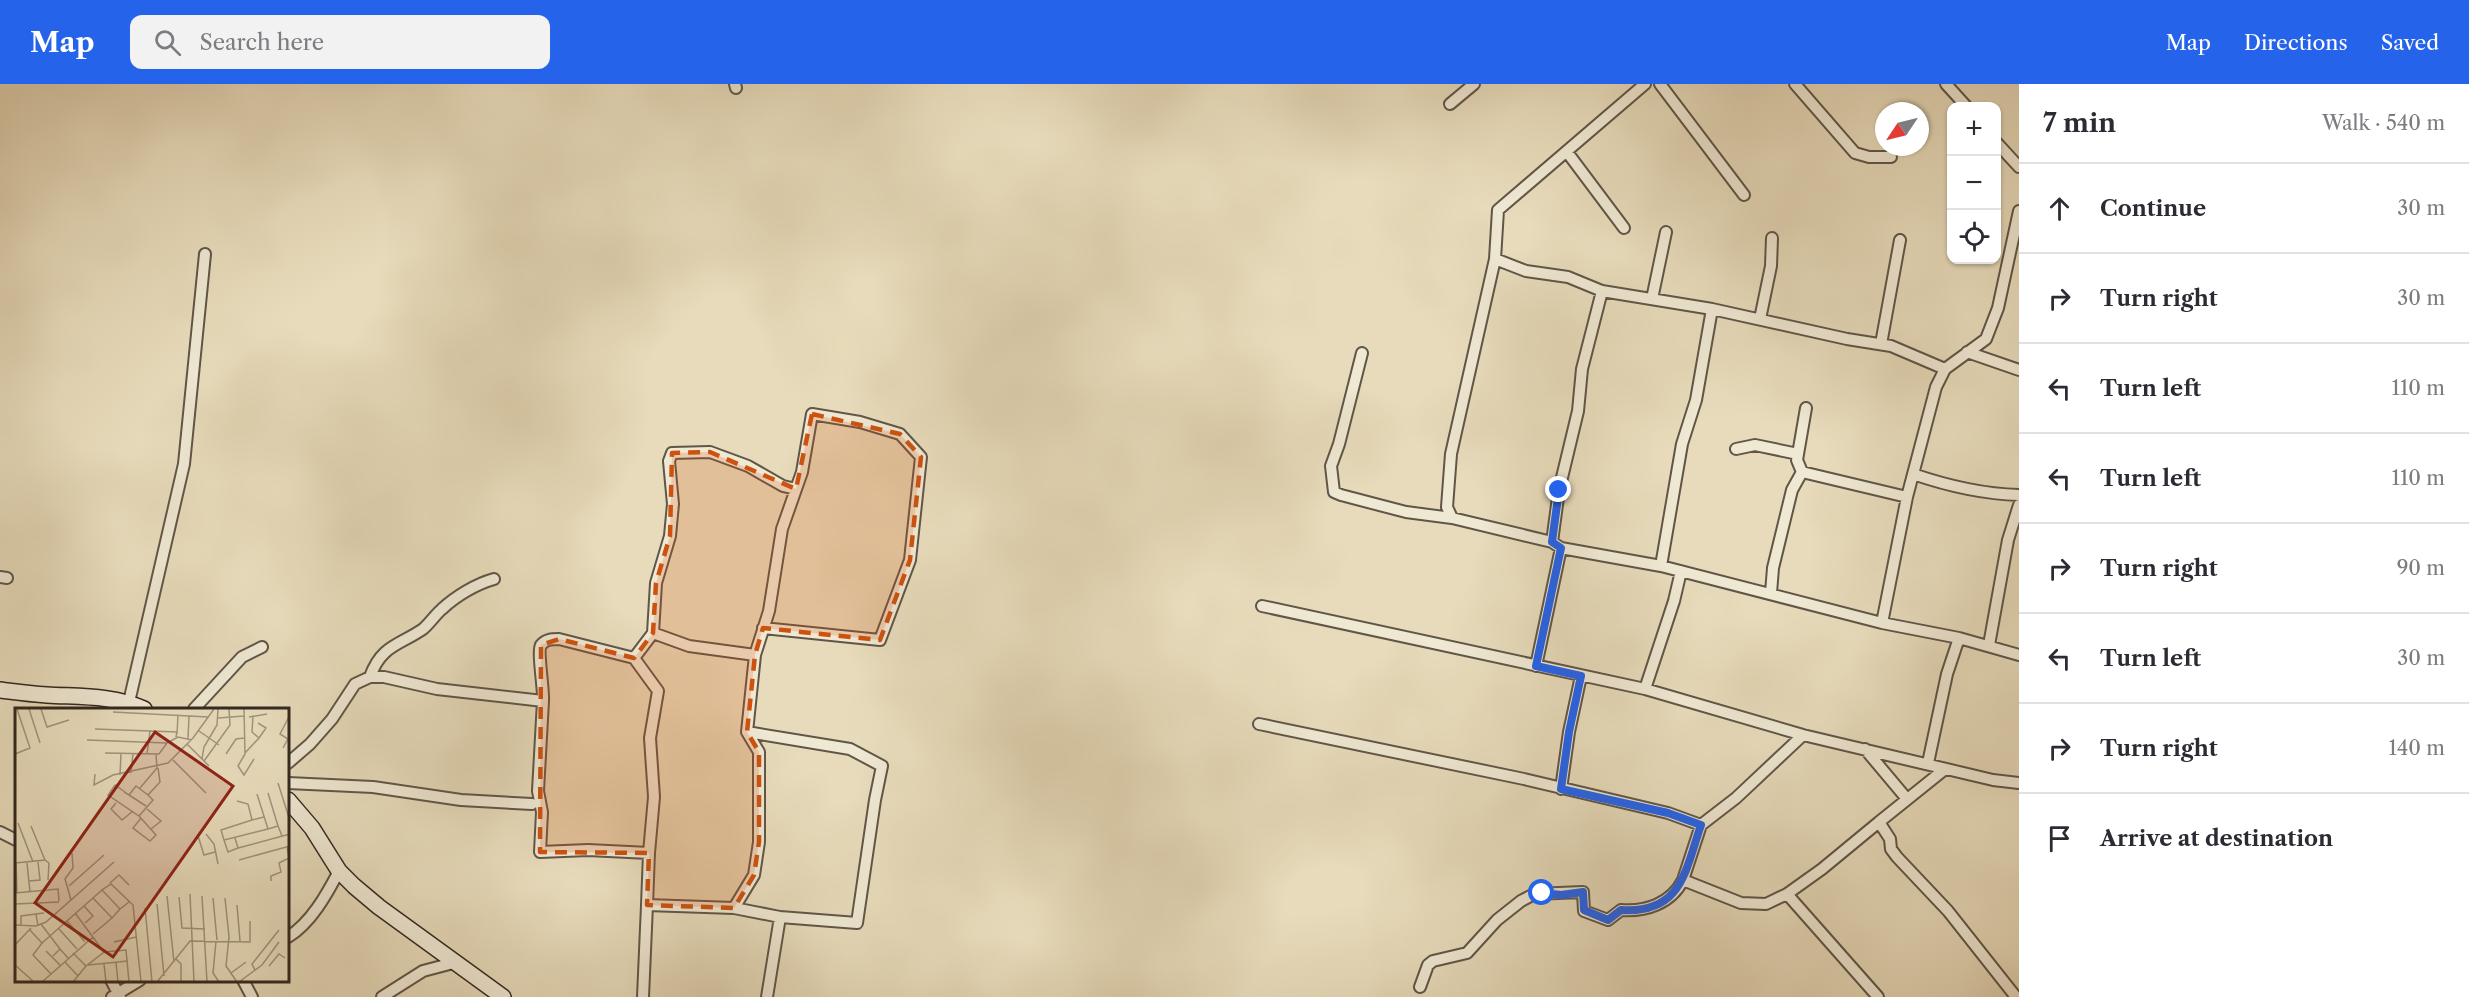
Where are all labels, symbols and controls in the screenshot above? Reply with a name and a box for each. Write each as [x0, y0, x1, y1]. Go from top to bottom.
search box [130, 15, 550, 69]
text: Map [30, 25, 94, 59]
icon: search [151, 26, 184, 59]
text: Search here [199, 29, 324, 56]
text: Map [2166, 30, 2211, 55]
text: Directions [2244, 30, 2348, 55]
text: Saved [2381, 30, 2439, 55]
north arrow [1875, 102, 1929, 156]
map controls [1947, 102, 2001, 264]
button: + [1947, 102, 2001, 156]
text: 7 min [2043, 107, 2116, 139]
text: Walk · 540 m [2322, 111, 2445, 135]
button: − [1947, 156, 2001, 210]
icon: ahead [2043, 192, 2076, 225]
text: Continue [2100, 195, 2206, 222]
text: 30 m [2397, 196, 2445, 220]
button: locate [1947, 210, 2001, 264]
icon: right [2043, 282, 2076, 315]
text: Turn right [2100, 285, 2218, 312]
text: 30 m [2397, 286, 2445, 310]
icon: left [2043, 372, 2076, 405]
text: Turn left [2100, 375, 2201, 402]
text: 110 m [2392, 376, 2445, 400]
icon: left [2043, 462, 2076, 495]
text: Turn left [2100, 465, 2201, 492]
text: 110 m [2392, 466, 2445, 490]
route end [1545, 476, 1571, 502]
icon: right [2043, 552, 2076, 585]
text: Turn right [2100, 555, 2218, 582]
text: 90 m [2397, 556, 2445, 580]
icon: left [2043, 642, 2076, 675]
text: Turn left [2100, 645, 2201, 672]
text: 30 m [2397, 646, 2445, 670]
inset map [15, 708, 290, 982]
icon: right [2043, 732, 2076, 765]
text: Turn right [2100, 735, 2218, 762]
text: 140 m [2388, 736, 2445, 760]
icon: arrive [2043, 822, 2076, 855]
text: Arrive at destination [2100, 825, 2333, 852]
route start [1528, 879, 1554, 905]

